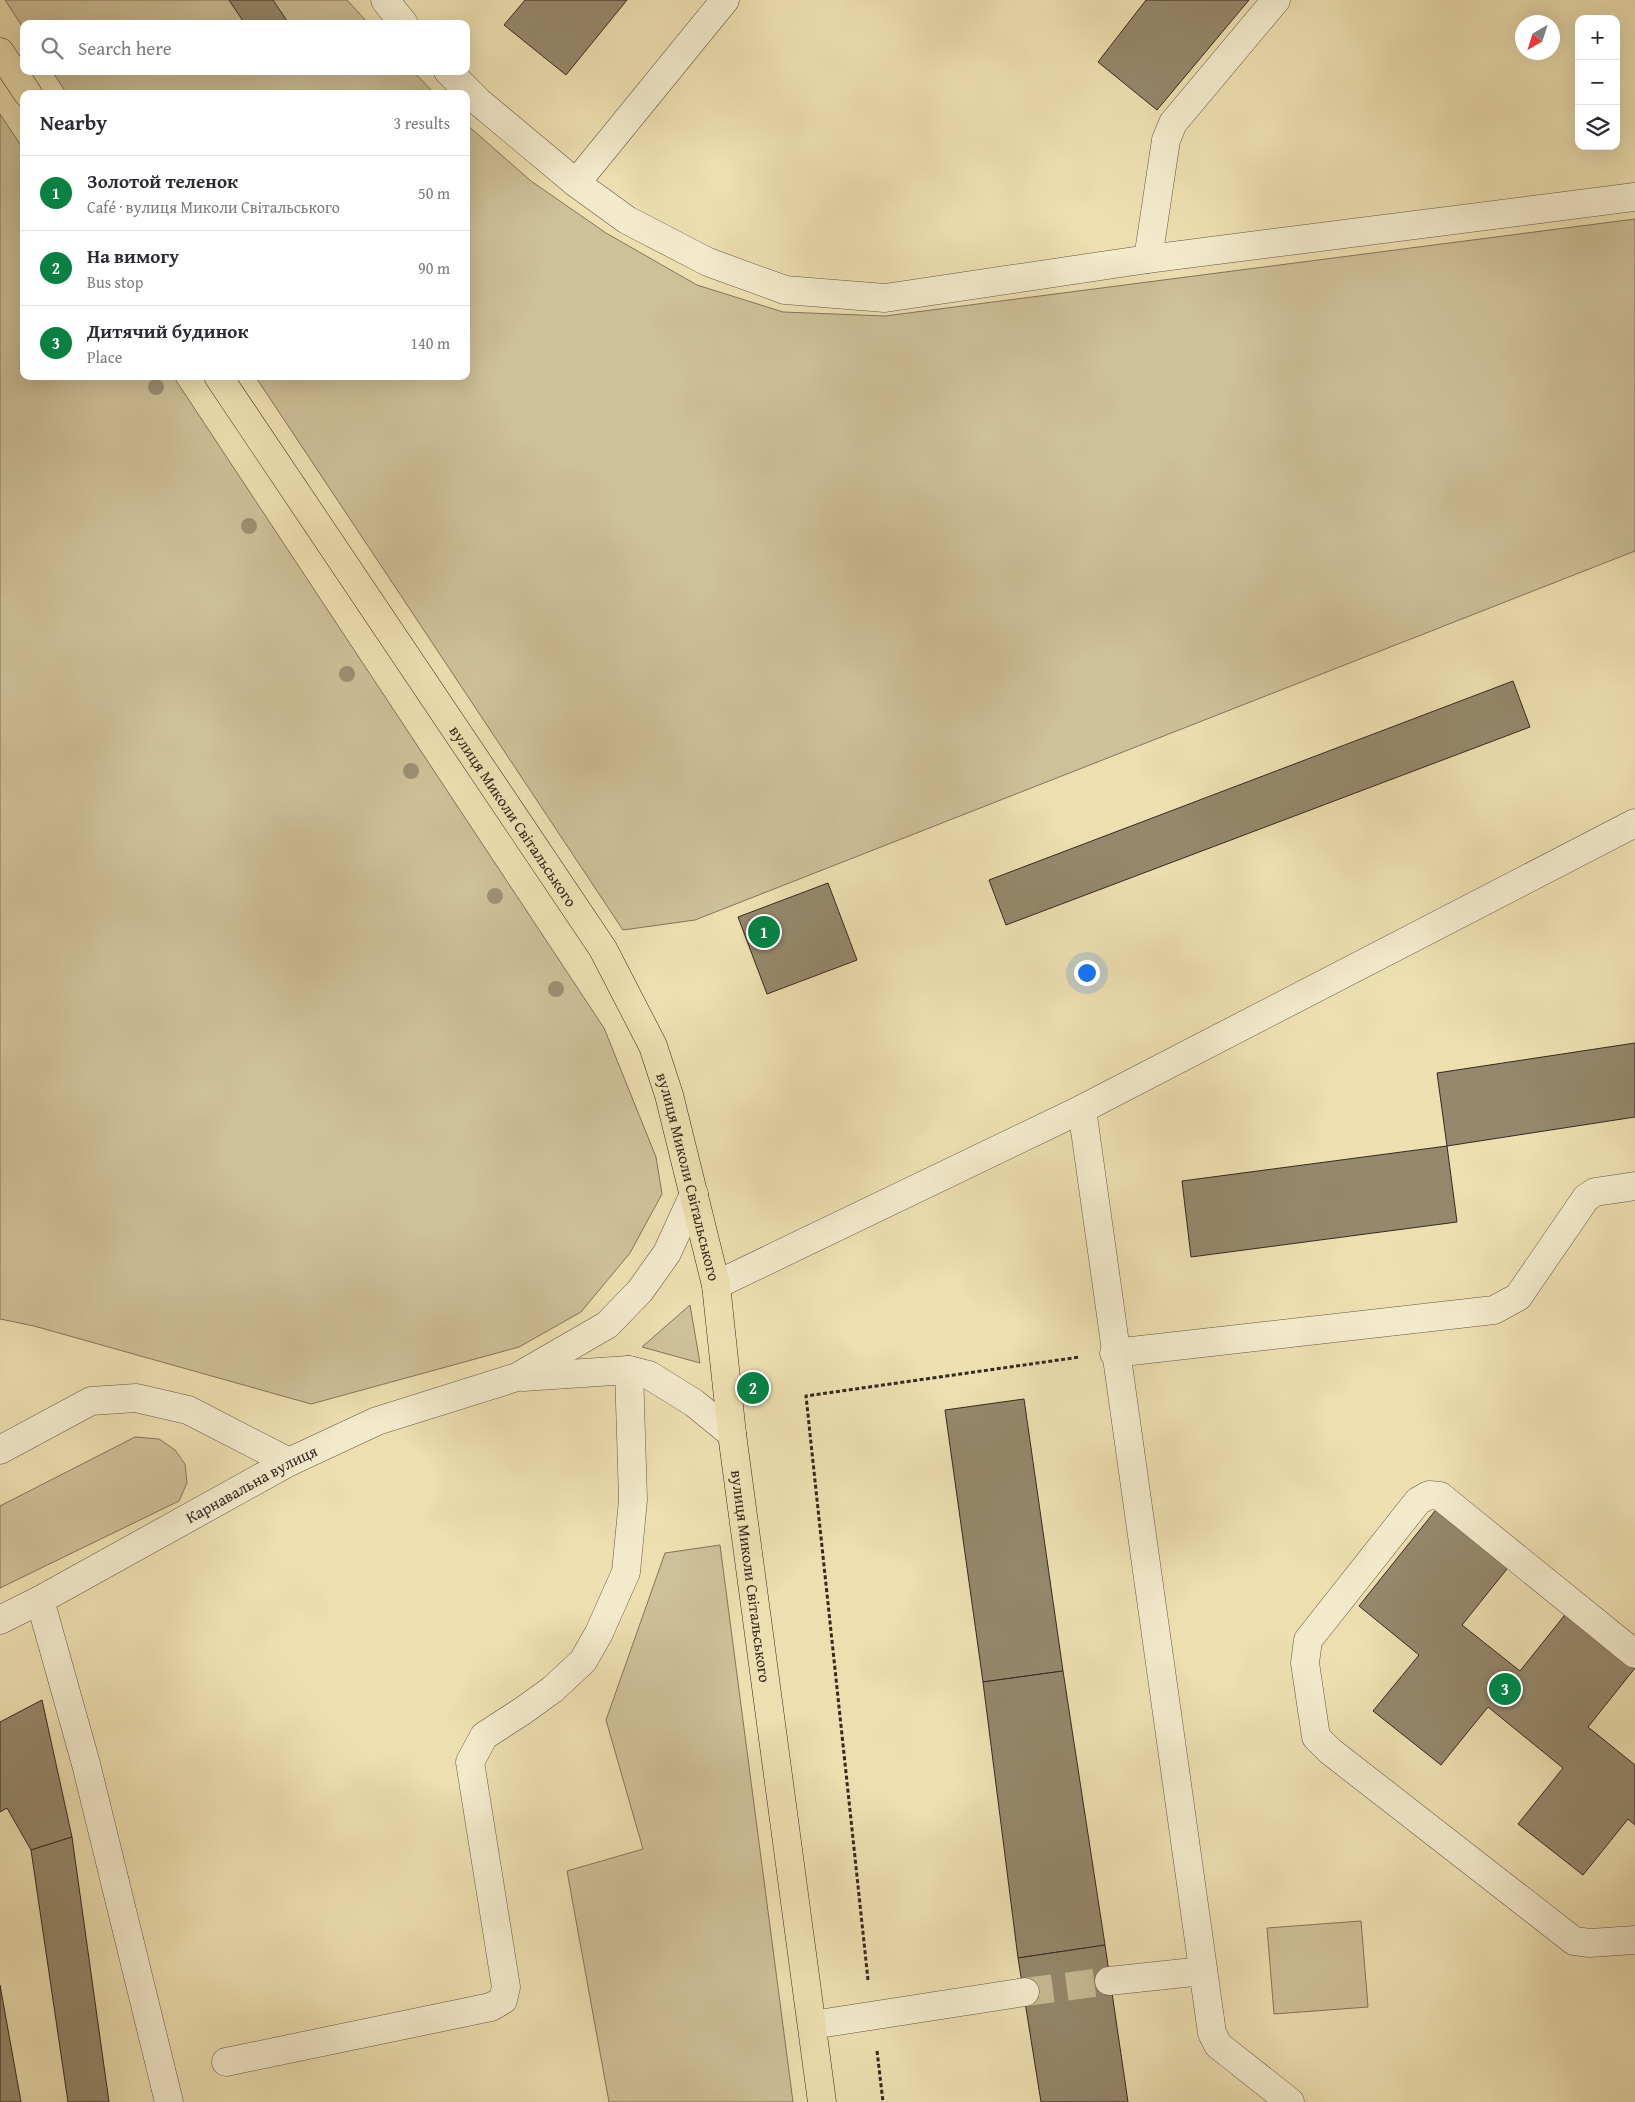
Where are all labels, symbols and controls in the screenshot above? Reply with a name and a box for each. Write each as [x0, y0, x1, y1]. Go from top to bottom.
north arrow [1515, 15, 1560, 60]
map controls [1575, 15, 1620, 150]
button: + [1575, 15, 1620, 60]
search box [20, 20, 470, 75]
icon: search [38, 34, 66, 62]
text: Search here [78, 34, 172, 62]
button: − [1575, 60, 1620, 105]
button: layers [1575, 105, 1620, 150]
text: Nearby [40, 107, 107, 138]
text: 3 results [393, 111, 450, 135]
text: Золотой теленок [87, 167, 238, 195]
text: 1 [52, 181, 60, 205]
text: 50 m [418, 181, 450, 205]
text: Café · вулиця Миколи Світальського [87, 195, 340, 219]
text: На вимогу [87, 242, 179, 270]
text: 2 [52, 256, 60, 280]
text: 90 m [418, 256, 450, 280]
text: Bus stop [87, 270, 143, 294]
text: Дитячий будинок [87, 317, 248, 345]
text: 3 [52, 331, 60, 355]
text: 140 m [410, 331, 450, 355]
text: Place [87, 345, 122, 369]
street label: вулиця Миколи Світальського [444, 720, 583, 912]
pin: 1 [748, 913, 780, 951]
your location [1074, 960, 1100, 986]
street label: вулиця Миколи Світальського [650, 1069, 727, 1283]
pin: 2 [737, 1369, 769, 1407]
street label: Карнавальна вулиця [181, 1438, 321, 1529]
street label: вулиця Миколи Світальського [725, 1468, 777, 1684]
pin: 3 [1489, 1670, 1521, 1708]

